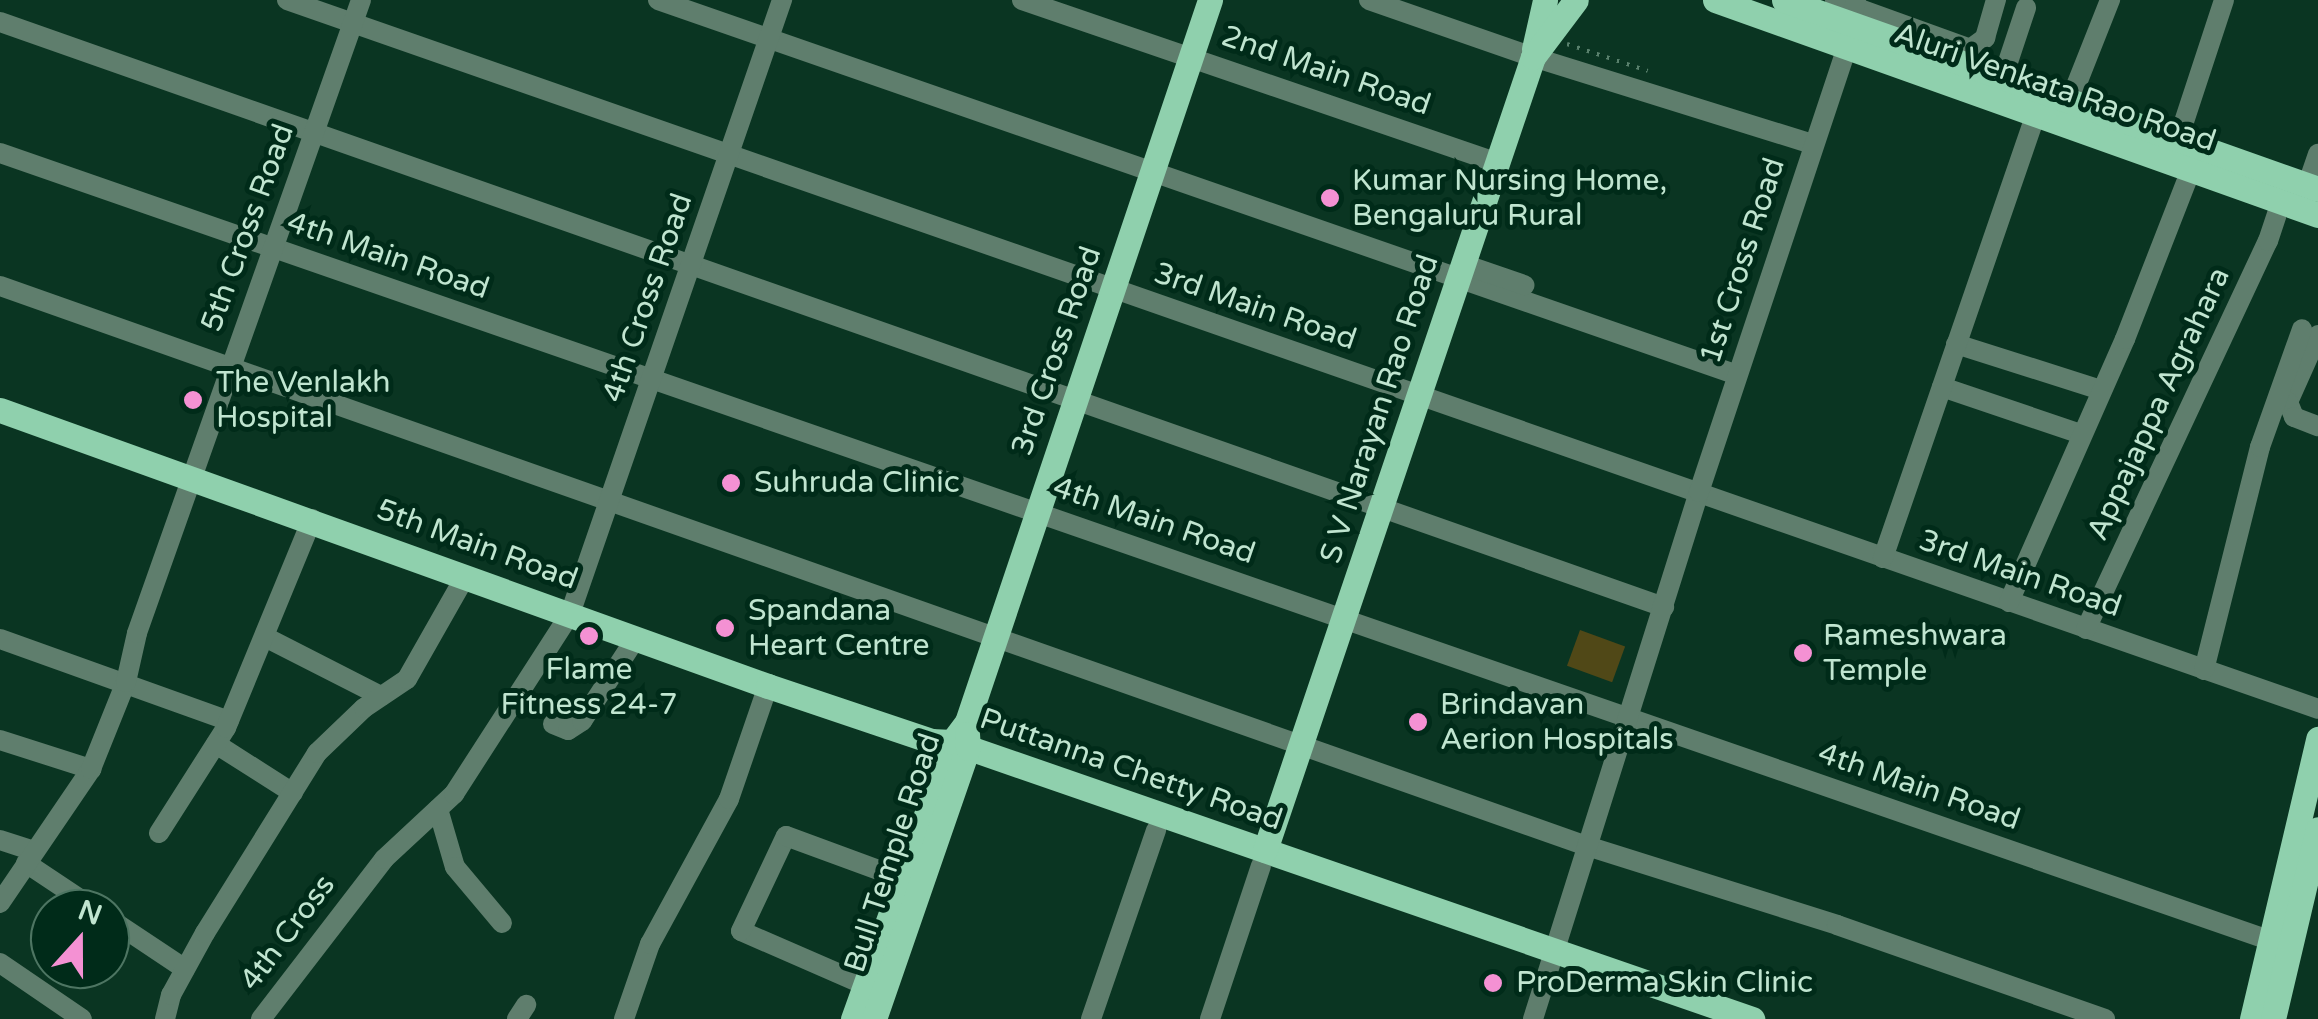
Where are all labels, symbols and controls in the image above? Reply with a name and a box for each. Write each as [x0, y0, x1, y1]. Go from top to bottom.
street label: Aluri Venkata Rao Road [1890, 16, 2220, 160]
street label: 2nd Main Road [1217, 18, 1435, 124]
street label: 5th Cross Road [194, 119, 302, 337]
street label: 1st Cross Road [1693, 154, 1793, 368]
place label: Kumar Nursing Home, Bengaluru Rural [1352, 163, 1667, 234]
marker: Kumar Nursing Home, Bengaluru Rural [1317, 185, 1343, 211]
street label: 4th Cross Road [595, 189, 701, 407]
street label: 4th Main Road [282, 205, 494, 307]
street label: 3rd Cross Road [1004, 242, 1110, 460]
street label: S V Narayan Rao Road [1313, 250, 1447, 568]
street label: 3rd Main Road [1149, 256, 1361, 358]
street label: Appajappa Agrahara [2080, 262, 2238, 546]
place label: The Venlakh Hospital [216, 365, 391, 436]
marker: The Venlakh Hospital [180, 387, 206, 413]
place label: Suhruda Clinic [754, 465, 960, 501]
marker: Suhruda Clinic [718, 470, 744, 496]
street label: 4th Main Road [1048, 470, 1260, 572]
street label: 5th Main Road [372, 492, 582, 598]
street label: 3rd Main Road [1914, 523, 2126, 625]
place label: Spandana Heart Centre [748, 593, 930, 664]
marker: Spandana Heart Centre [712, 615, 738, 641]
place label: Rameshwara Temple [1823, 618, 2007, 688]
marker: Flame Fitness 24-7 [578, 625, 600, 647]
marker: Rameshwara Temple [1792, 642, 1814, 664]
place label: Flame Fitness 24-7 [500, 652, 678, 722]
place label: Brindavan Aerion Hospitals [1440, 687, 1674, 758]
street label: Puttanna Chetty Road [975, 701, 1287, 839]
marker: Brindavan Aerion Hospitals [1405, 709, 1431, 735]
street label: Bull Temple Road [837, 729, 949, 977]
street label: 4th Main Road [1813, 736, 2025, 838]
street label: 4th Cross [233, 868, 343, 998]
north arrow [30, 889, 130, 989]
text: N [73, 893, 107, 933]
place label: ProDerma Skin Clinic [1516, 965, 1813, 1001]
marker: ProDerma Skin Clinic [1480, 970, 1506, 996]

